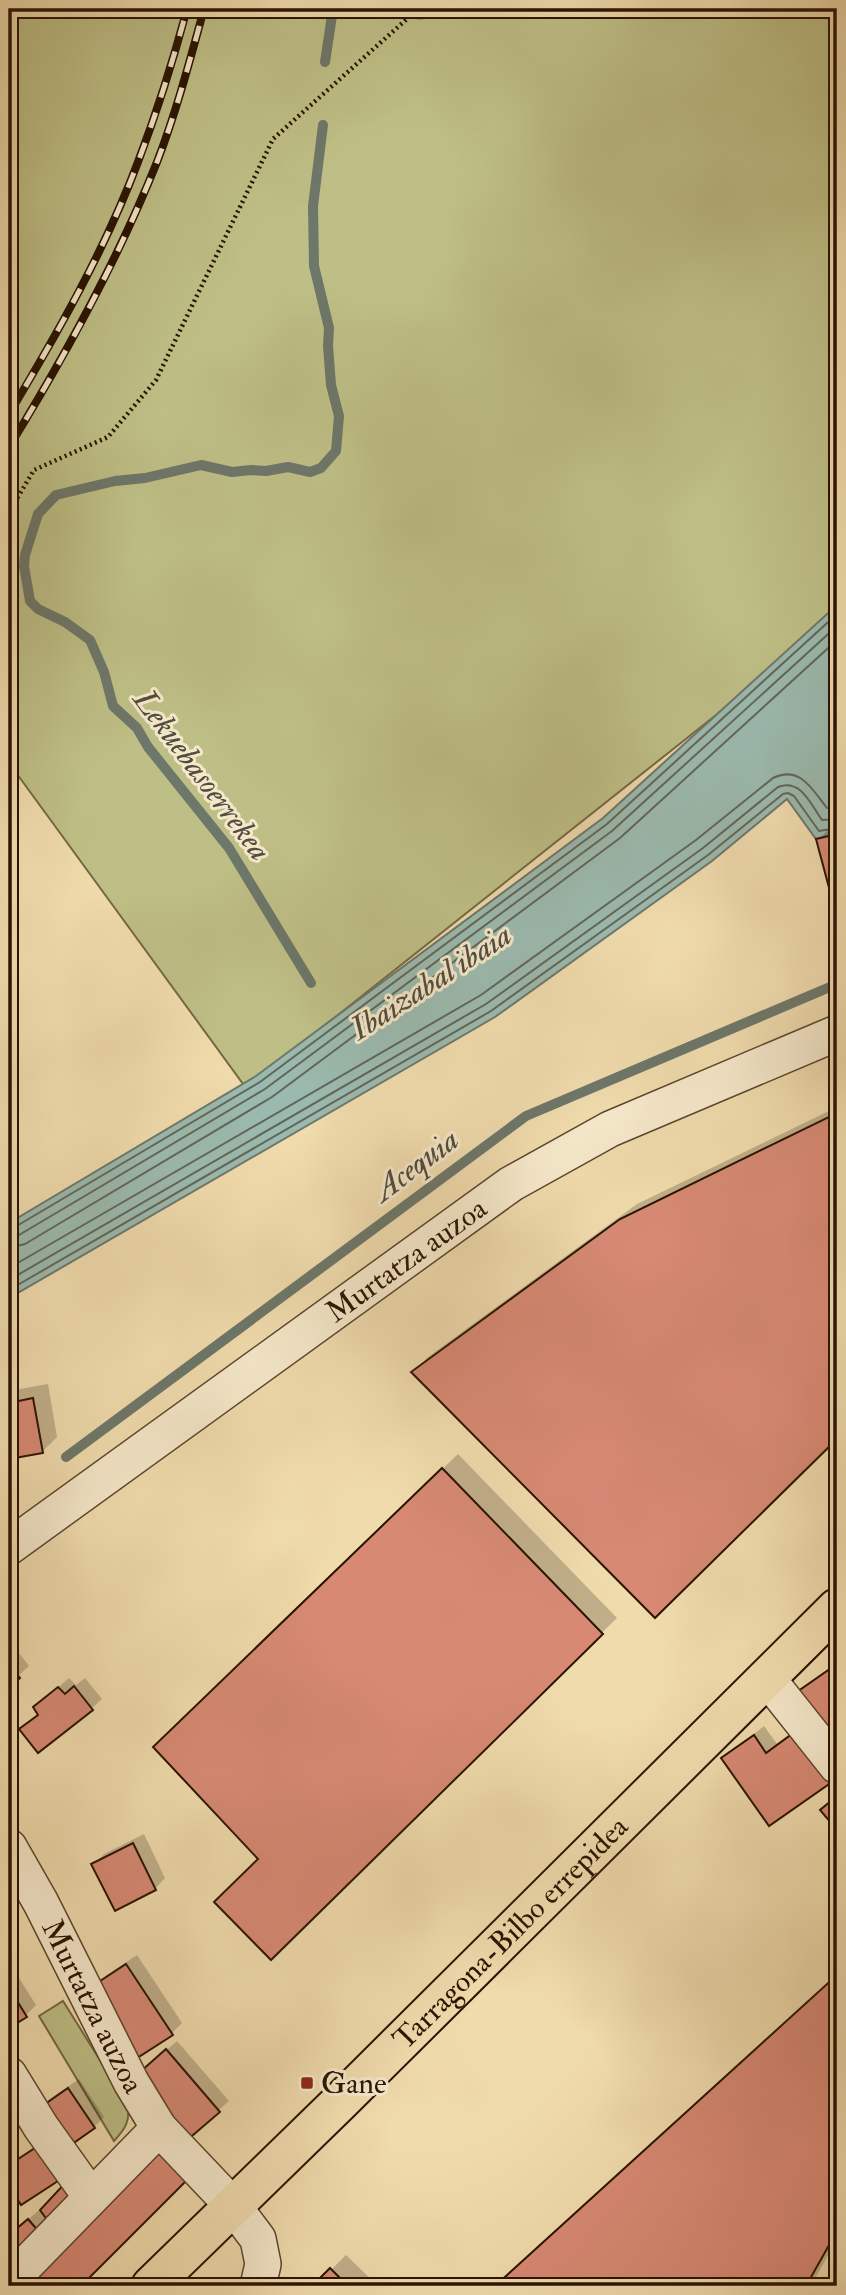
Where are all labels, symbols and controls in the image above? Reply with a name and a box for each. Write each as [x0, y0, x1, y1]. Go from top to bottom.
water label: Lekuebasoerrekea [123, 679, 280, 869]
water label: Ibaizabal ibaia [341, 915, 519, 1050]
water label: Acequia [363, 1120, 467, 1212]
street label: Murtatza auzoa [318, 1189, 494, 1330]
street label: Tarragona-Bilbo errepidea [385, 1808, 636, 2057]
street label: Murtatza auzoa [34, 1913, 152, 2101]
place label: Gane [321, 2065, 387, 2102]
marker: Gane [299, 2075, 315, 2091]

